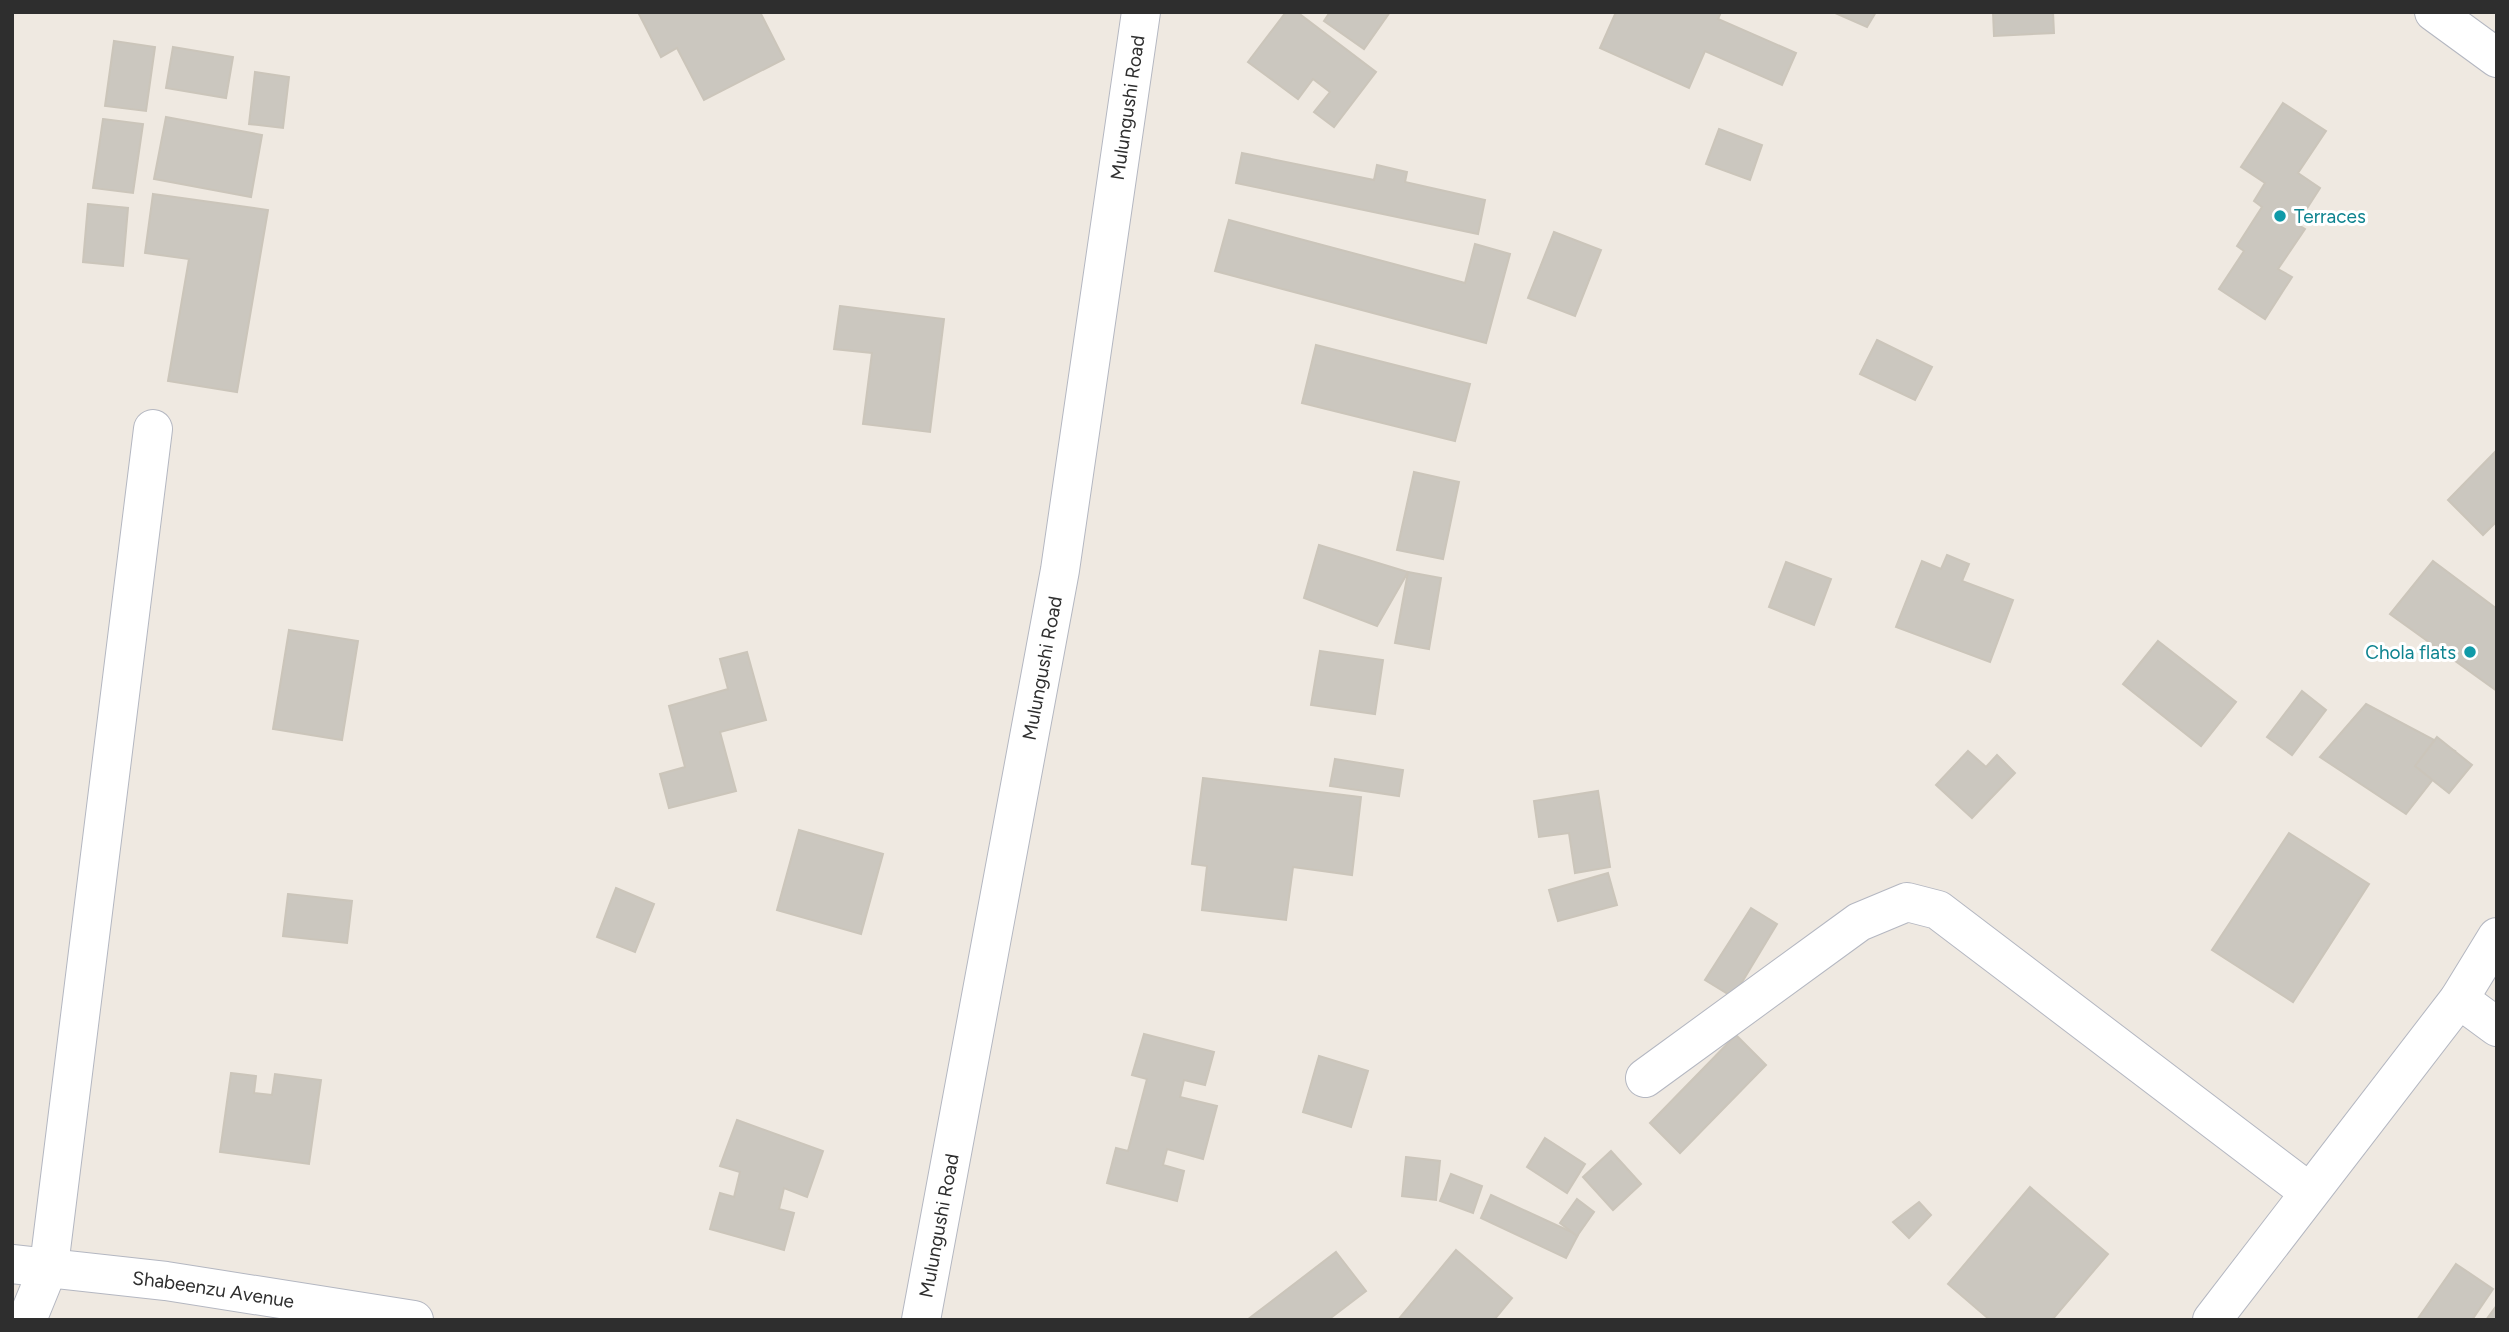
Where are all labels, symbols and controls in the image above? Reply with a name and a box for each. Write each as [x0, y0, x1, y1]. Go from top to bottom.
street label: Mulungushi Road [1105, 34, 1149, 182]
place label: Terraces [2294, 205, 2366, 228]
marker: Terraces [2272, 208, 2288, 224]
street label: Mulungushi Road [1017, 594, 1066, 742]
place label: Chola flats [2365, 641, 2456, 664]
marker: Chola flats [2462, 644, 2478, 660]
street label: Mulungushi Road [914, 1152, 963, 1300]
street label: Shabeenzu Avenue [131, 1266, 296, 1313]

